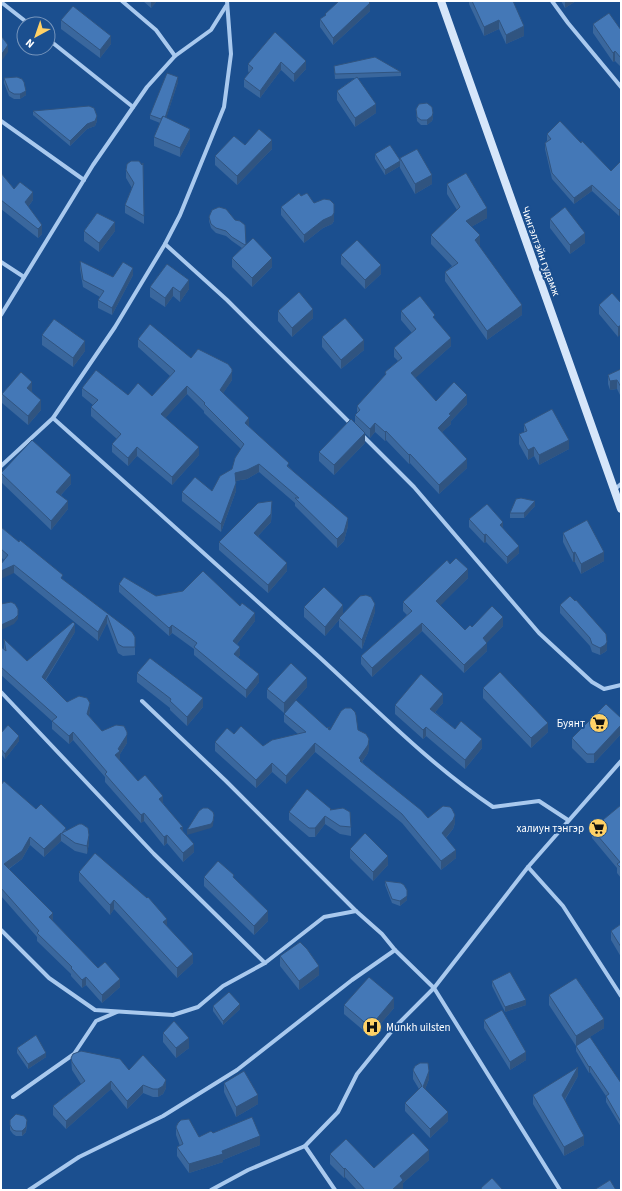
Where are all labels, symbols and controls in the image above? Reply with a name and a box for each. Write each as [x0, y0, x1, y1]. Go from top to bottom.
north arrow [16, 16, 56, 56]
text: N [22, 35, 38, 51]
street label: Чингэлтэйн гудамж [517, 204, 564, 298]
supermarket icon: Буянт [588, 712, 610, 734]
place label: Буянт [557, 716, 585, 731]
supermarket icon: халиун тэнгэр [587, 817, 609, 839]
place label: халиун тэнгэр [516, 821, 584, 836]
hospital icon: Munkh uilsten [361, 1016, 383, 1038]
place label: Munkh uilsten [386, 1020, 451, 1035]

